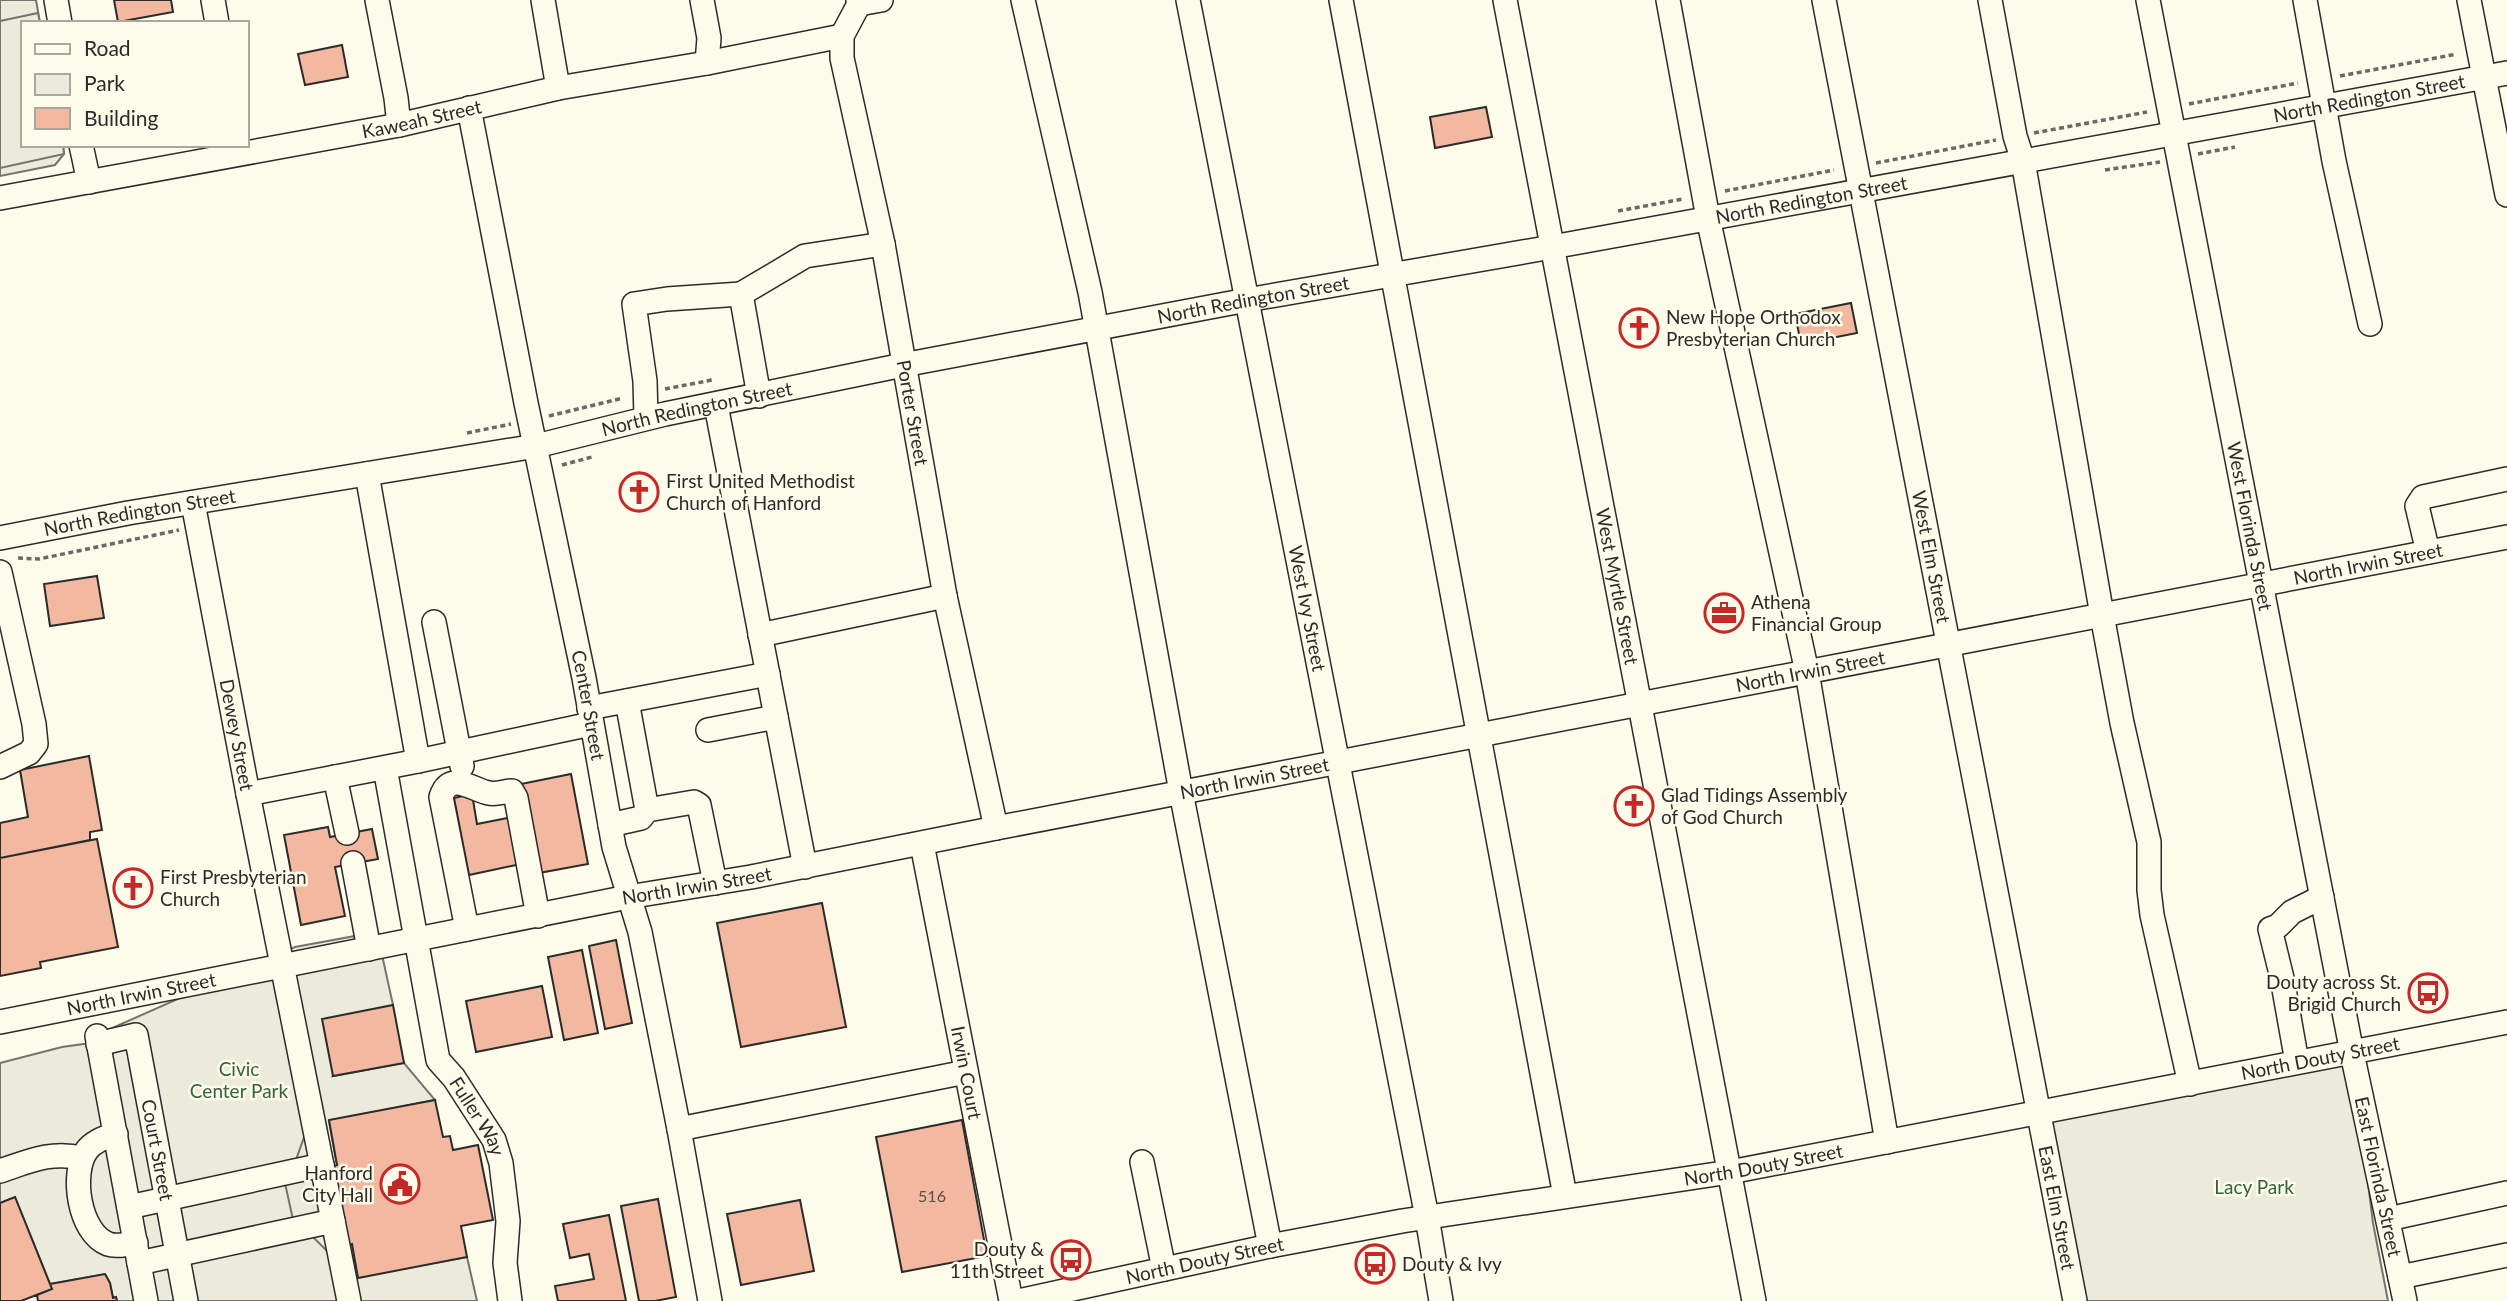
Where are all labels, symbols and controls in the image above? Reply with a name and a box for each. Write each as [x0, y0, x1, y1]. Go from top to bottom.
legend [21, 21, 248, 147]
text: Road [84, 35, 131, 60]
street label: North Redington Street [2271, 69, 2467, 126]
text: Park [84, 70, 125, 95]
street label: Kaweah Street [360, 94, 484, 143]
text: Building [84, 105, 159, 130]
street label: North Redington Street [1714, 170, 1909, 228]
street label: North Redington Street [1155, 270, 1351, 328]
place label: New Hope Orthodox Presbyterian Church [1666, 305, 1841, 350]
church icon: New Hope Orthodox Presbyterian Church [1618, 307, 1660, 349]
street label: Porter Street [893, 358, 934, 467]
street label: North Redington Street [599, 376, 794, 440]
street label: West Florinda Street [2223, 440, 2278, 613]
place label: First United Methodist Church of Hanford [666, 469, 855, 514]
church icon: First United Methodist Church of Hanford [618, 471, 660, 513]
street label: North Redington Street [42, 484, 237, 540]
street label: West Elm Street [1908, 488, 1956, 625]
street label: West Myrtle Street [1591, 506, 1644, 667]
street label: North Irwin Street [2291, 538, 2445, 589]
street label: West Ivy Street [1284, 543, 1332, 673]
place label: Athena Financial Group [1751, 590, 1882, 635]
office icon: Athena Financial Group [1703, 592, 1745, 634]
street label: North Irwin Street [1734, 645, 1887, 696]
street label: Center Street [567, 648, 610, 762]
street label: Dewey Street [216, 677, 259, 793]
street label: North Irwin Street [1178, 752, 1331, 803]
place label: Glad Tidings Assembly of God Church [1661, 783, 1848, 828]
church icon: Glad Tidings Assembly of God Church [1613, 785, 1655, 827]
street label: North Irwin Street [620, 861, 774, 909]
place label: First Presbyterian Church [160, 865, 307, 910]
church icon: First Presbyterian Church [112, 867, 154, 909]
street label: North Irwin Street [65, 967, 218, 1019]
place label: Douty across St. Brigid Church [2266, 970, 2401, 1015]
bus stop icon: Douty across St. Brigid Church [2407, 972, 2449, 1014]
street label: Irwin Court [947, 1024, 987, 1121]
street label: North Douty Street [2239, 1031, 2402, 1084]
park label: Civic Center Park [190, 1057, 288, 1102]
street label: Fuller Way [445, 1072, 510, 1158]
street label: East Florinda Street [2351, 1094, 2407, 1259]
street label: Court Street [137, 1097, 179, 1203]
street label: North Douty Street [1682, 1138, 1845, 1190]
street label: East Elm Street [2034, 1144, 2081, 1272]
place label: Hanford City Hall [302, 1161, 373, 1206]
public building icon: Hanford City Hall [379, 1163, 421, 1205]
park label: Lacy Park [2214, 1175, 2294, 1198]
house number: 516 [918, 1186, 946, 1205]
street label: North Douty Street [1123, 1232, 1286, 1288]
place label: Douty & 11th Street [950, 1237, 1044, 1282]
bus stop icon: Douty & 11th Street [1050, 1239, 1092, 1281]
bus stop icon: Douty & Ivy [1354, 1243, 1396, 1285]
place label: Douty & Ivy [1402, 1252, 1502, 1275]

